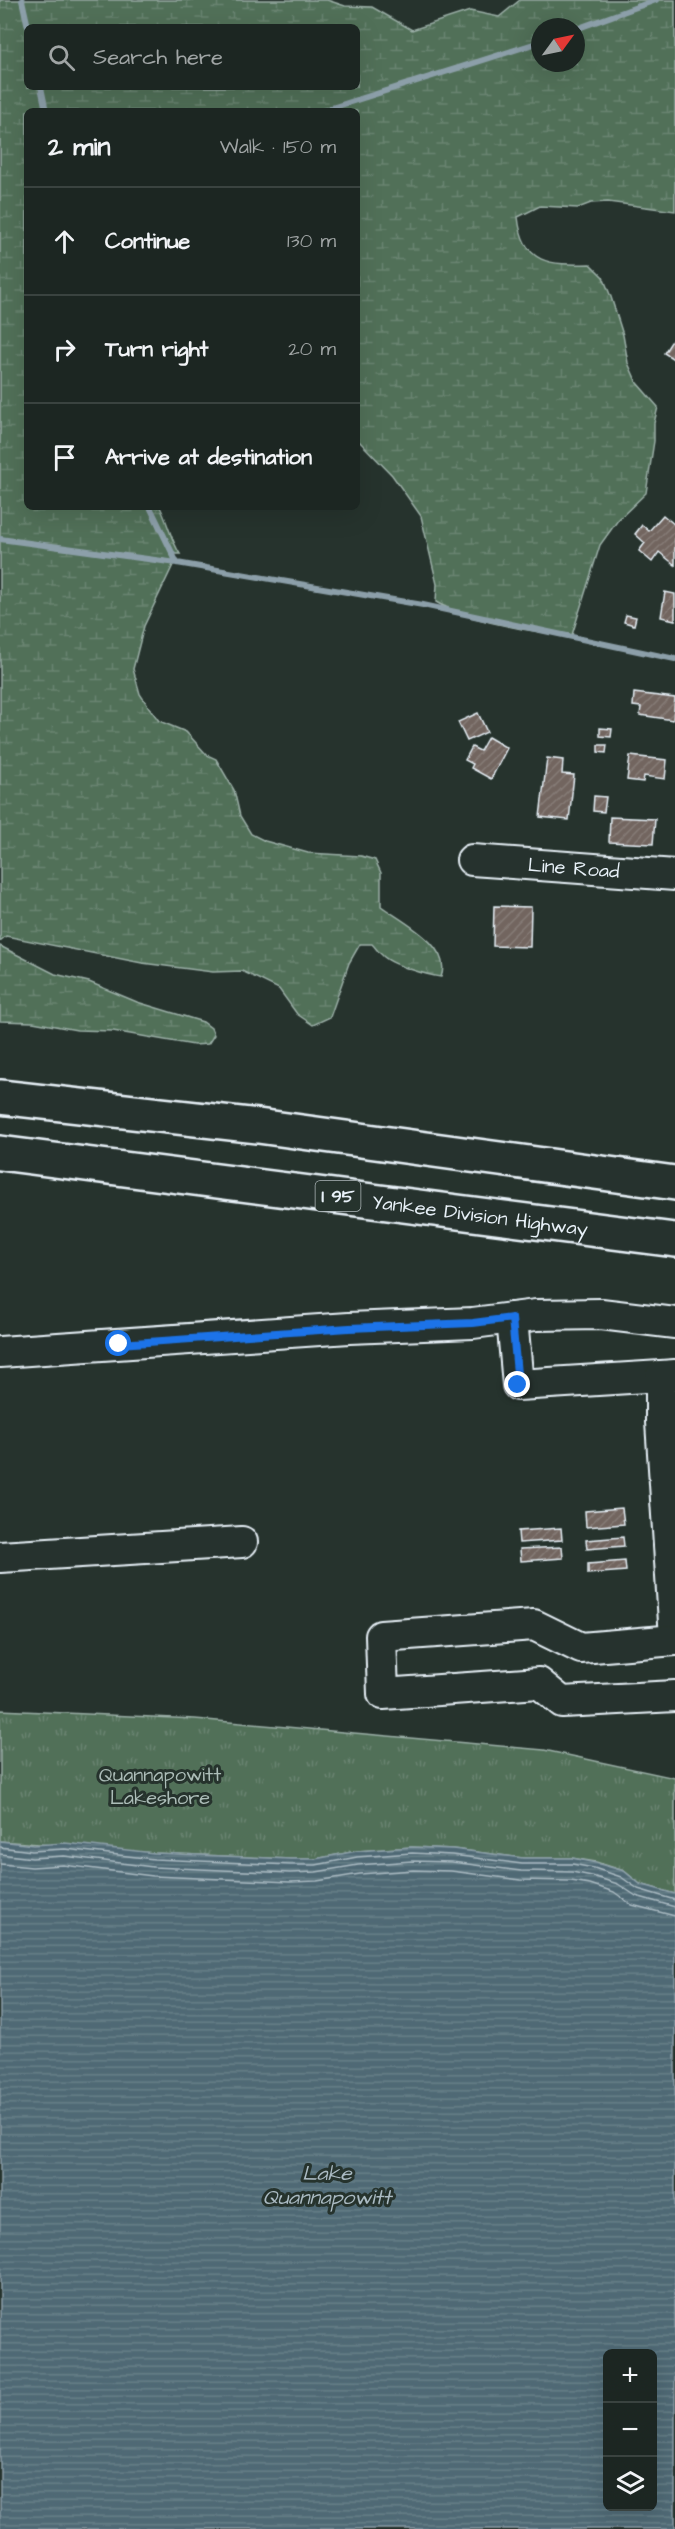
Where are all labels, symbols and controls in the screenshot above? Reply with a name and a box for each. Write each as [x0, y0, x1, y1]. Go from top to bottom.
north arrow [531, 18, 585, 72]
search box [24, 24, 360, 90]
icon: search [45, 41, 78, 74]
text: Search here [93, 42, 223, 73]
text: 2 min [48, 129, 110, 165]
text: Walk · 150 m [220, 133, 336, 161]
icon: ahead [48, 225, 81, 258]
text: Continue [105, 226, 190, 257]
text: 130 m [287, 227, 336, 255]
icon: right [48, 333, 81, 366]
text: Turn right [105, 334, 208, 365]
text: 20 m [288, 335, 336, 363]
icon: arrive [48, 441, 81, 474]
text: Arrive at destination [105, 442, 312, 473]
street label: Line Road [527, 851, 620, 886]
road number: I 95 [316, 1181, 360, 1211]
street label: Yankee Division Highway [370, 1188, 589, 1245]
route start [105, 1330, 131, 1356]
route end [504, 1371, 530, 1397]
park label: Quannapowitt Lakeshore [99, 1761, 221, 1812]
water label: Lake Quannapowitt [263, 2159, 394, 2212]
map controls [603, 2349, 657, 2511]
button: + [603, 2349, 657, 2403]
button: − [603, 2403, 657, 2457]
button: layers [603, 2457, 657, 2511]

